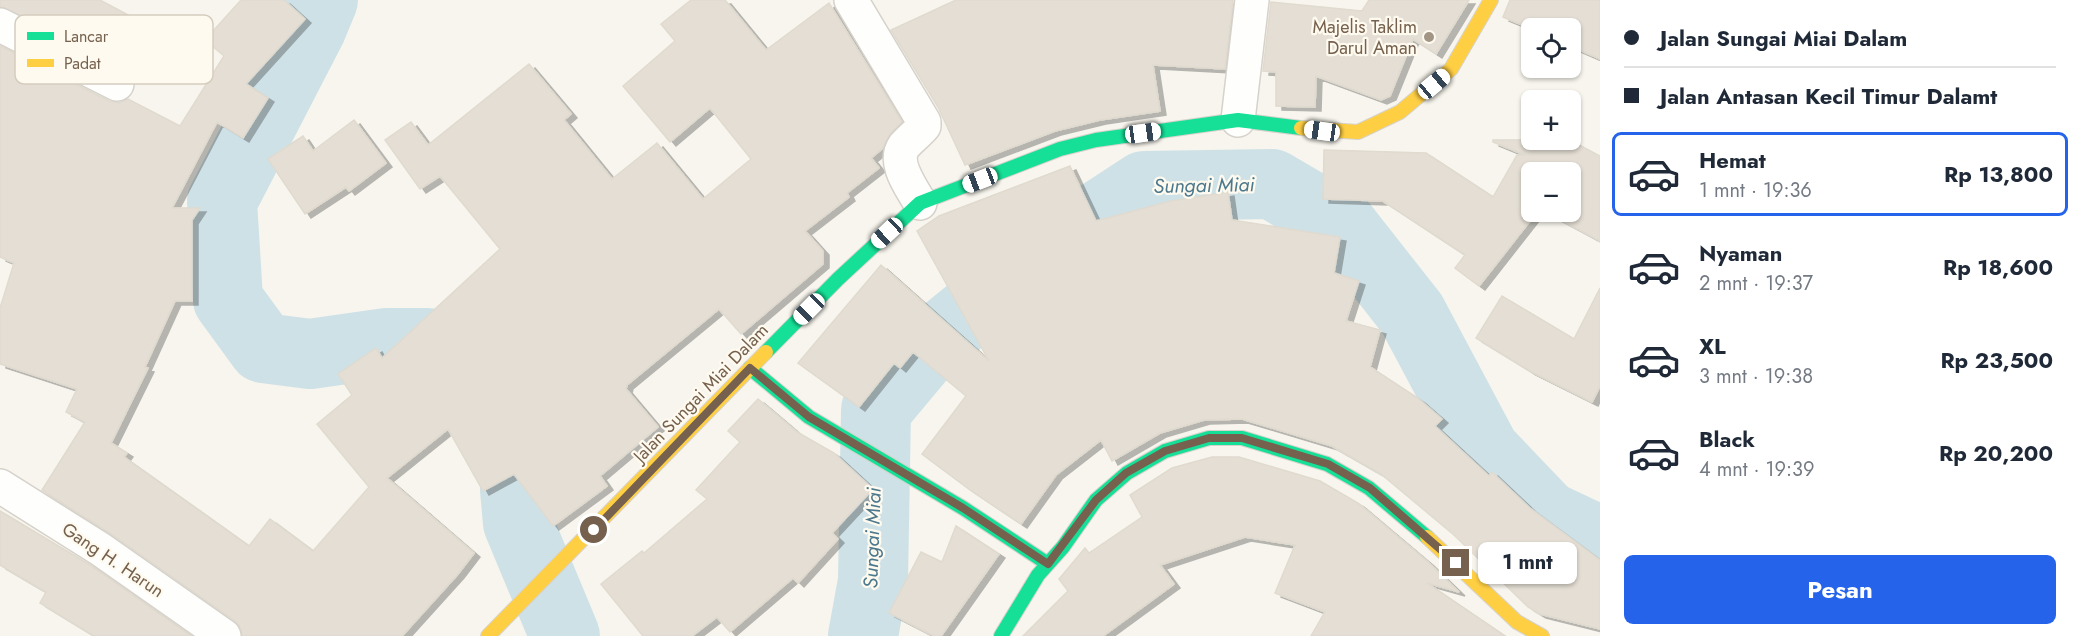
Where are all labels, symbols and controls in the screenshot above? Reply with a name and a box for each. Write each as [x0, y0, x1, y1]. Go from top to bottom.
place label: Majelis Taklim Darul Aman [1313, 14, 1417, 61]
legend [15, 15, 213, 84]
map controls [1521, 18, 1581, 222]
button: locate [1521, 18, 1581, 78]
text: Jalan Sungai Miai Dalam [1660, 22, 1907, 54]
text: Lancar [64, 25, 109, 48]
marker: Majelis Taklim Darul Aman [1422, 30, 1436, 44]
text: Padat [64, 52, 101, 75]
car [1414, 66, 1454, 102]
text: Jalan Antasan Kecil Timur Dalamt [1660, 80, 1997, 112]
button: + [1521, 90, 1581, 150]
car [1303, 120, 1341, 142]
car [1124, 122, 1162, 144]
text: Hemat [1699, 144, 1766, 176]
icon: car [1627, 147, 1681, 201]
text: Rp 13,800 [1944, 158, 2053, 190]
button: − [1521, 162, 1581, 222]
car [960, 165, 1000, 195]
water label: Sungai Miai [1153, 170, 1256, 201]
text: 1 mnt · 19:36 [1699, 176, 1812, 205]
car [868, 214, 906, 252]
text: Nyaman [1699, 237, 1782, 269]
icon: car [1627, 240, 1681, 294]
text: Rp 18,600 [1943, 251, 2053, 283]
text: 2 mnt · 19:37 [1699, 269, 1813, 298]
car [790, 290, 828, 328]
street label: Jalan Sungai Miai Dalam [626, 318, 774, 470]
text: XL [1699, 330, 1726, 362]
icon: car [1627, 333, 1681, 387]
text: Rp 23,500 [1940, 344, 2053, 376]
text: 3 mnt · 19:38 [1699, 362, 1813, 391]
text: Black [1699, 423, 1755, 455]
icon: car [1627, 426, 1681, 480]
text: Rp 20,200 [1939, 437, 2053, 469]
text: 4 mnt · 19:39 [1699, 455, 1815, 484]
water label: Sungai Miai [856, 486, 889, 589]
street label: Gang H. Harun [57, 516, 169, 604]
route start [580, 516, 607, 543]
callout: 1 mnt [1477, 542, 1576, 584]
text: 1 mnt [1502, 548, 1553, 577]
route end [1442, 549, 1469, 576]
button: Pesan [1624, 555, 2056, 624]

